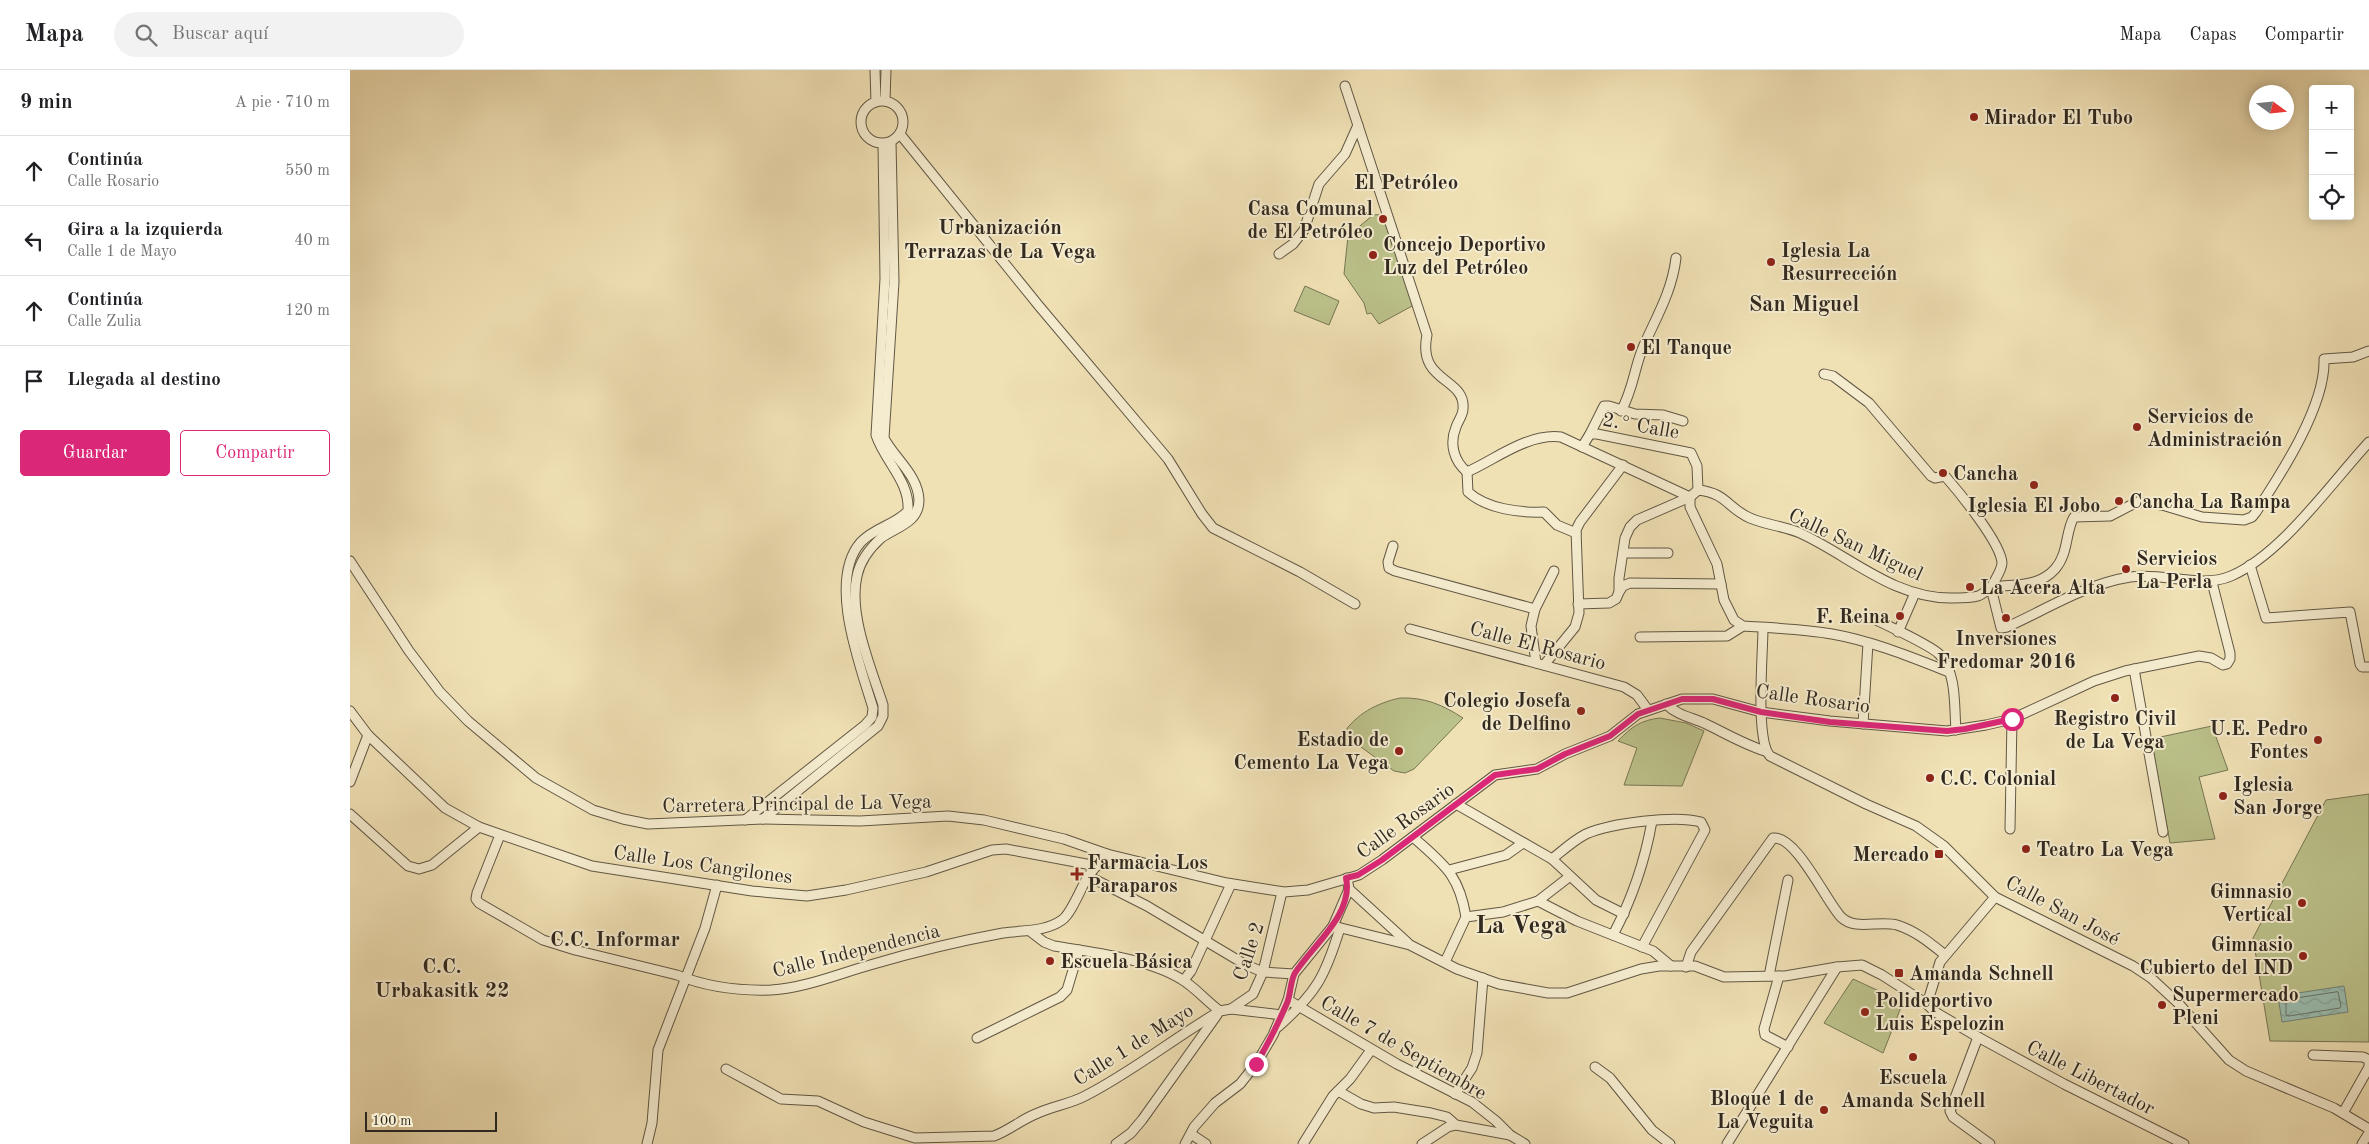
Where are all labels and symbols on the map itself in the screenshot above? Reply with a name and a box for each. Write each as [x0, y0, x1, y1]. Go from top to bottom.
north arrow [2249, 85, 2294, 130]
place label: Mirador El Tubo [1984, 109, 2133, 129]
marker: Mirador El Tubo [1968, 111, 1980, 123]
district label: El Petróleo [1354, 173, 1458, 194]
place label: Casa Comunal de El Petróleo [1247, 200, 1373, 243]
marker: Casa Comunal de El Petróleo [1377, 213, 1389, 225]
district label: Urbanización Terrazas de La Vega [904, 218, 1096, 263]
place label: Concejo Deportivo Luz del Petróleo [1383, 236, 1546, 279]
place label: Iglesia La Resurrección [1781, 242, 1897, 285]
marker: Concejo Deportivo Luz del Petróleo [1367, 249, 1379, 261]
marker: Iglesia La Resurrección [1765, 256, 1777, 268]
district label: San Miguel [1749, 294, 1860, 316]
place label: El Tanque [1641, 339, 1732, 359]
marker: El Tanque [1625, 341, 1637, 353]
place label: Servicios de Administración [2147, 408, 2282, 451]
street label: 2.° Calle [1601, 410, 1681, 444]
marker: Servicios de Administración [2131, 421, 2143, 433]
place label: Cancha [1953, 465, 2018, 485]
marker: Cancha [1937, 467, 1949, 479]
marker: Iglesia El Jobo [2028, 479, 2040, 491]
place label: Cancha La Rampa [2129, 493, 2291, 513]
marker: Cancha La Rampa [2113, 495, 2125, 507]
place label: Iglesia El Jobo [1968, 497, 2100, 517]
street label: Calle San Miguel [1785, 506, 1925, 586]
place label: Servicios La Perla [2136, 550, 2217, 593]
marker: Servicios La Perla [2120, 563, 2132, 575]
place label: La Acera Alta [1980, 579, 2105, 599]
marker: La Acera Alta [1964, 581, 1976, 593]
place label: F. Reina [1816, 608, 1890, 628]
marker: F. Reina [1894, 610, 1906, 622]
marker: Inversiones Fredomar 2016 [2000, 612, 2012, 624]
street label: Calle El Rosario [1467, 619, 1608, 675]
place label: Inversiones Fredomar 2016 [1936, 630, 2076, 673]
street label: Calle Rosario [1754, 682, 1871, 718]
place label: Colegio Josefa de Delfino [1443, 692, 1571, 735]
marker: Registro Civil de La Vega [2109, 692, 2121, 704]
marker: Colegio Josefa de Delfino [1575, 705, 1587, 717]
route start [2001, 708, 2024, 731]
place label: Registro Civil de La Vega [2053, 710, 2177, 753]
place label: U.E. Pedro Fontes [2210, 720, 2308, 763]
place label: Estadio de Cemento La Vega [1233, 731, 1389, 774]
marker: U.E. Pedro Fontes [2312, 734, 2324, 746]
marker: Estadio de Cemento La Vega [1393, 745, 1405, 757]
place label: C.C. Colonial [1940, 770, 2056, 790]
marker: C.C. Colonial [1924, 772, 1936, 784]
place label: Iglesia San Jorge [2233, 776, 2322, 819]
street label: Calle Rosario [1354, 780, 1459, 864]
marker: Iglesia San Jorge [2217, 790, 2229, 802]
street label: Carretera Principal de La Vega [662, 793, 932, 817]
place label: Teatro La Vega [2036, 841, 2174, 861]
street label: Calle Los Cangilones [612, 843, 794, 888]
marker: Teatro La Vega [2020, 843, 2032, 855]
place label: Mercado [1853, 846, 1929, 866]
marker: Mercado [1933, 848, 1945, 860]
place label: Farmacia Los Paraparos [1087, 854, 1208, 897]
marker: Farmacia Los Paraparos [1071, 868, 1083, 880]
street label: Calle San José [2002, 873, 2122, 950]
place label: Gimnasio Vertical [2210, 883, 2292, 926]
marker: Gimnasio Vertical [2296, 897, 2308, 909]
district label: La Vega [1475, 914, 1567, 939]
street label: Calle 2 [1231, 920, 1269, 983]
street label: Calle Independencia [771, 921, 942, 982]
district label: C.C. Informar [550, 930, 680, 951]
place label: Gimnasio Cubierto del IND [2139, 936, 2293, 979]
marker: Gimnasio Cubierto del IND [2297, 950, 2309, 962]
place label: Escuela Básica [1060, 953, 1193, 973]
marker: Escuela Básica [1044, 955, 1056, 967]
district label: C.C. Urbakasitk 22 [375, 957, 509, 1002]
place label: Amanda Schnell [1909, 965, 2054, 985]
marker: Amanda Schnell [1893, 967, 1905, 979]
place label: Supermercado Pleni [2172, 986, 2299, 1029]
place label: Polideportivo Luis Espelozin [1875, 992, 2005, 1035]
street label: Calle 7 de Septiembre [1316, 993, 1490, 1104]
marker: Supermercado Pleni [2156, 999, 2168, 1011]
street label: Calle 1 de Mayo [1071, 1001, 1198, 1091]
marker: Polideportivo Luis Espelozin [1859, 1006, 1871, 1018]
street label: Calle Libertador [2023, 1038, 2157, 1120]
marker: Escuela Amanda Schnell [1907, 1051, 1919, 1063]
route end [1245, 1053, 1268, 1076]
place label: Escuela Amanda Schnell [1841, 1069, 1985, 1112]
place label: Bloque 1 de La Veguita [1710, 1090, 1814, 1133]
marker: Bloque 1 de La Veguita [1818, 1104, 1830, 1116]
scale bar [365, 1109, 498, 1132]

